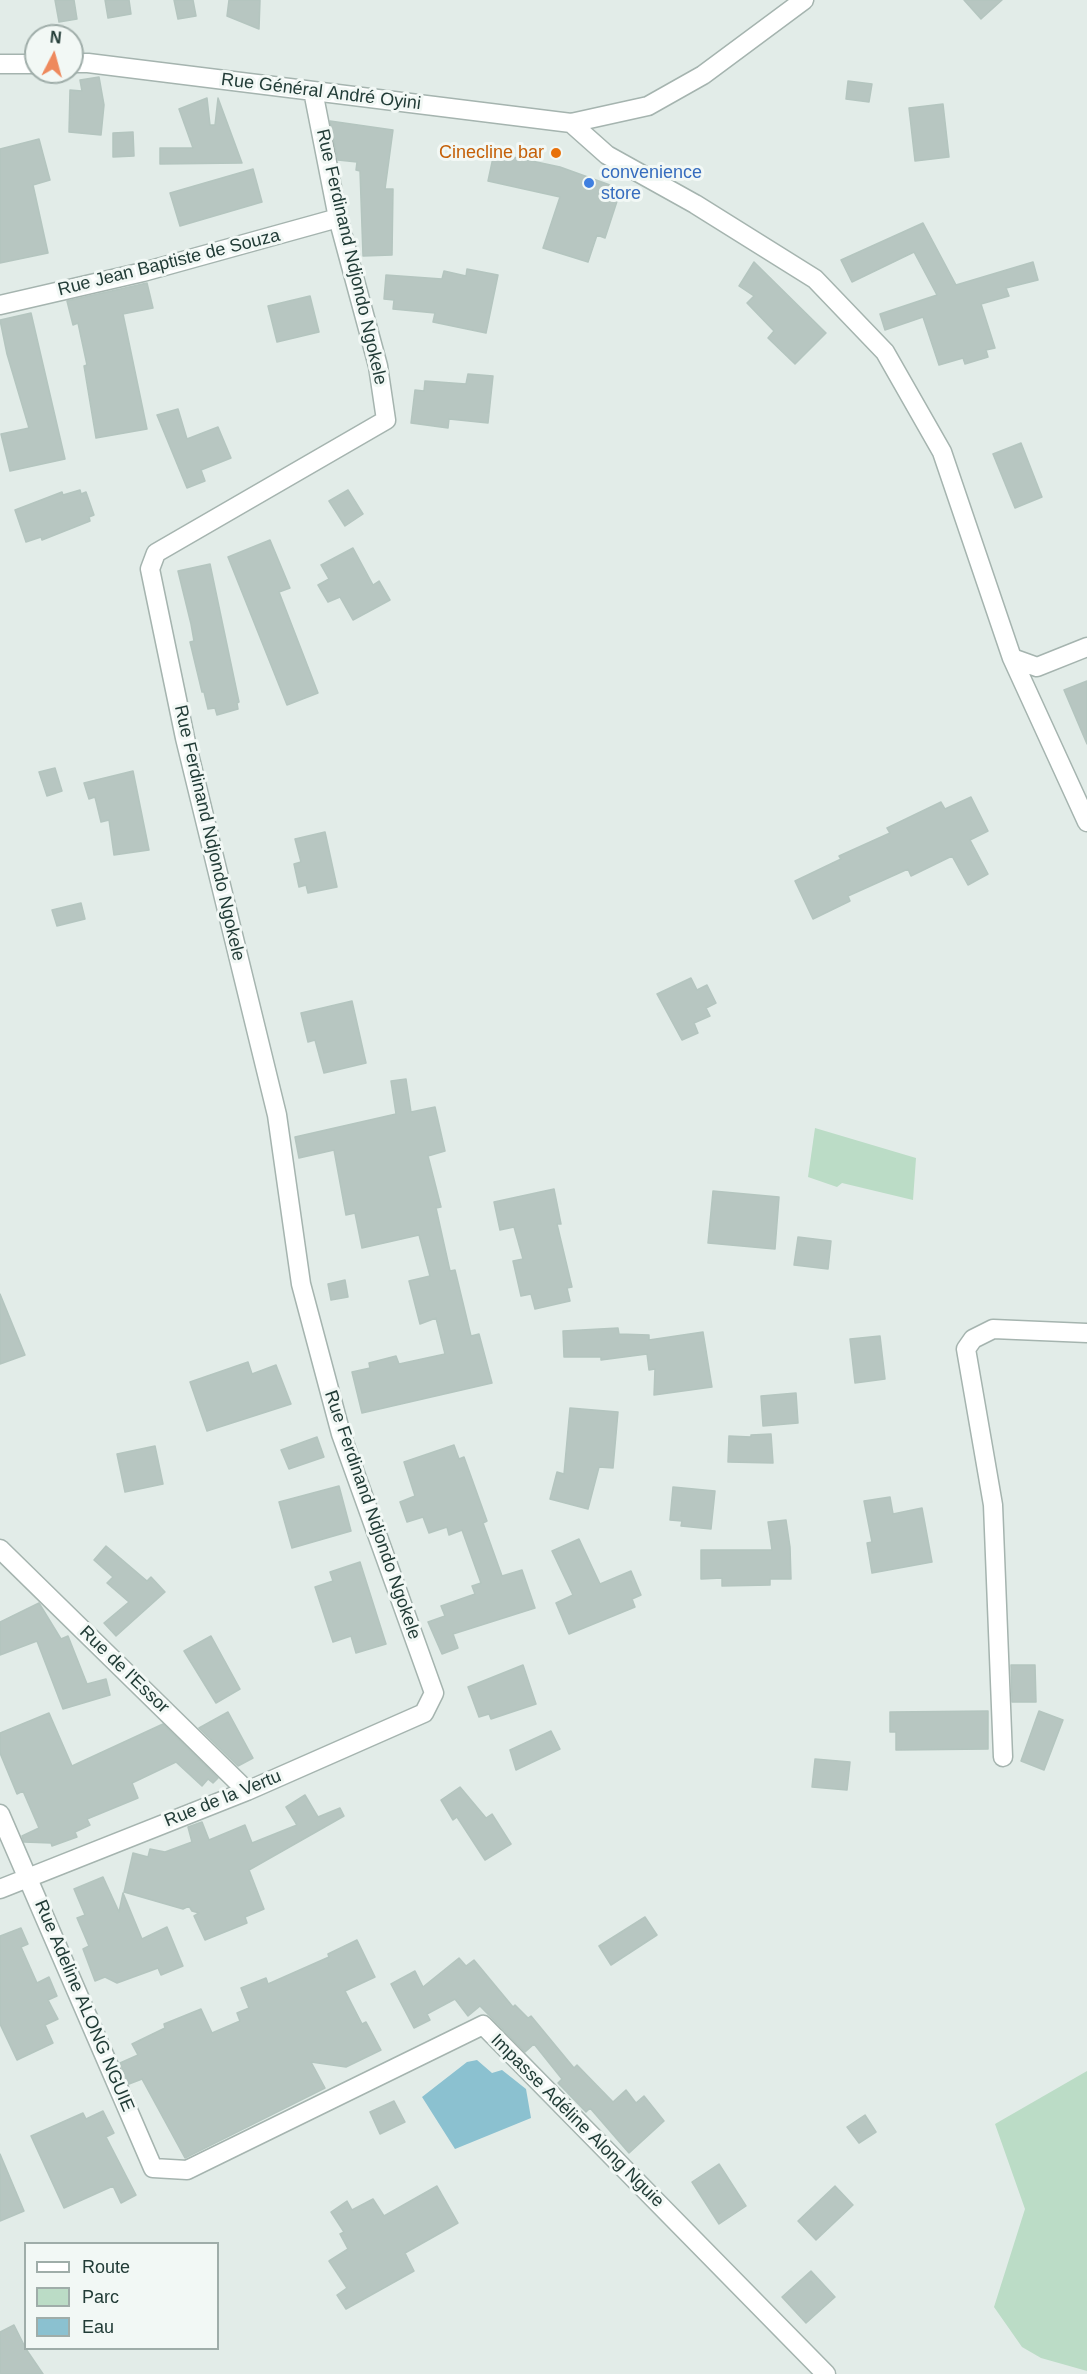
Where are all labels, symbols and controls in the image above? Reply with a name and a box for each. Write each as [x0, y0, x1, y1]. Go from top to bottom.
north arrow [24, 24, 84, 84]
text: N [49, 29, 62, 47]
street label: Rue Général André Oyini [220, 69, 422, 115]
street label: Rue Ferdinand Ndjondo Ngokele [311, 127, 391, 387]
place label: Cinecline bar [439, 142, 544, 164]
marker: Cinecline bar [549, 146, 563, 160]
place label: convenience store [601, 162, 702, 204]
marker: convenience store [582, 176, 596, 190]
street label: Rue Jean Baptiste de Souza [56, 225, 282, 301]
street label: Rue Ferdinand Ndjondo Ngokele [169, 703, 249, 963]
street label: Rue Ferdinand Ndjondo Ngokele [319, 1388, 425, 1642]
street label: Rue de l'Essor [75, 1622, 173, 1718]
street label: Rue de la Vertu [161, 1766, 285, 1832]
street label: Rue Adeline ALONG NGUIE [29, 1897, 139, 2115]
street label: Impasse Adéline Along Nguie [486, 2030, 668, 2212]
legend [24, 2242, 219, 2350]
text: Route [82, 2257, 130, 2277]
text: Parc [82, 2287, 119, 2307]
text: Eau [82, 2317, 114, 2337]

